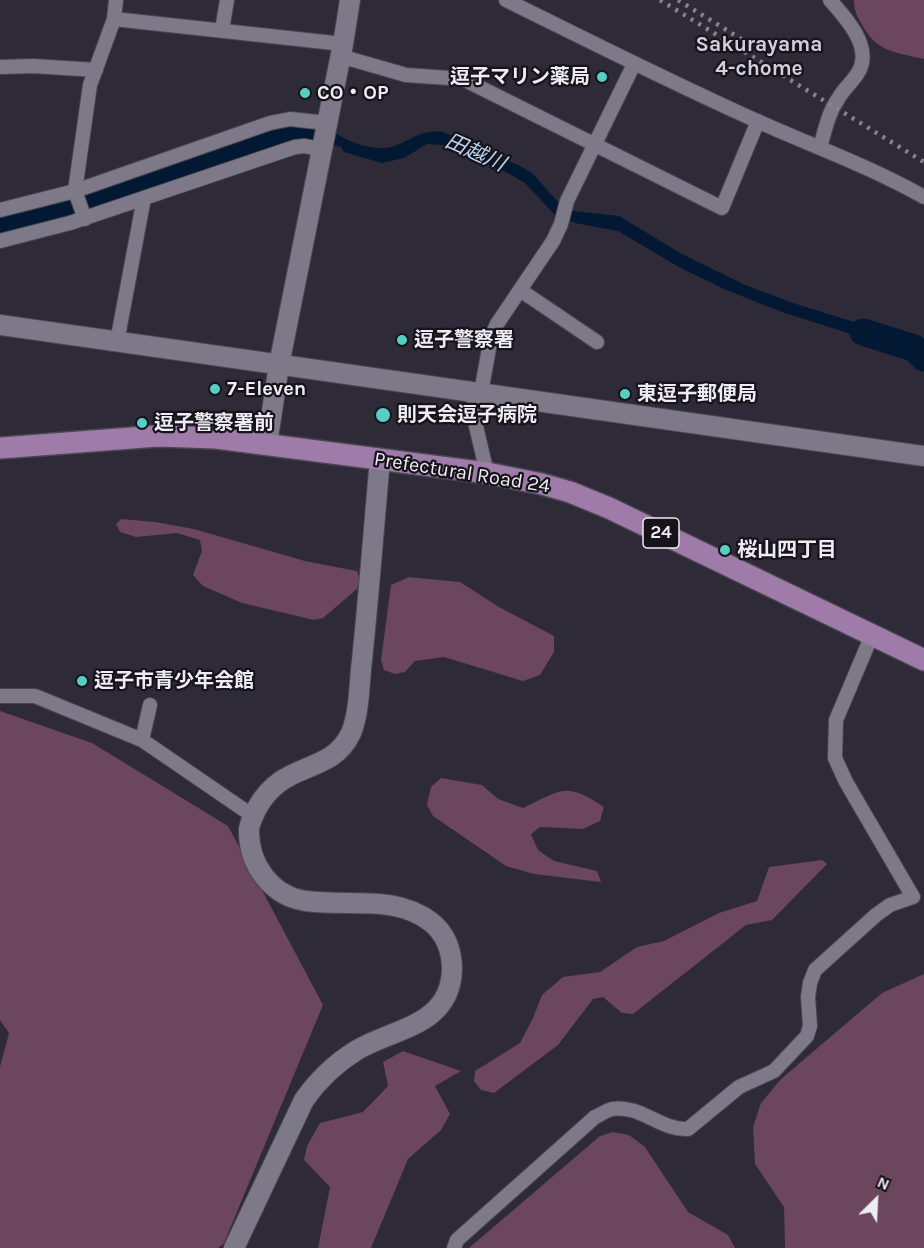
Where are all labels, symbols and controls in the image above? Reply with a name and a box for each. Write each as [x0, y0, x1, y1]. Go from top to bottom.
district label: Sakurayama 4-chome [696, 32, 822, 82]
place label: 逗子マリン薬局 [450, 65, 590, 89]
marker: 逗子マリン薬局 [595, 70, 609, 84]
place label: CO・OP [317, 81, 389, 105]
marker: CO・OP [298, 86, 312, 100]
water label: 田越川 [441, 129, 509, 177]
place label: 逗子警察署 [414, 328, 514, 352]
marker: 逗子警察署 [395, 333, 409, 347]
place label: 7-Eleven [227, 377, 306, 401]
marker: 7-Eleven [208, 382, 222, 396]
place label: 東逗子郵便局 [637, 382, 757, 406]
marker: 東逗子郵便局 [618, 387, 632, 401]
place label: 則天会逗子病院 [397, 403, 537, 427]
marker: 則天会逗子病院 [374, 406, 392, 424]
place label: 逗子警察署前 [154, 411, 274, 435]
marker: 逗子警察署前 [135, 416, 149, 430]
street label: Prefectural Road 24 [372, 447, 552, 499]
road number: 24 [643, 518, 679, 548]
place label: 桜山四丁目 [737, 538, 837, 562]
marker: 桜山四丁目 [718, 543, 732, 557]
place label: 逗子市青少年会館 [94, 669, 254, 693]
marker: 逗子市青少年会館 [75, 674, 89, 688]
north arrow [846, 1170, 906, 1230]
text: N [874, 1172, 893, 1194]

